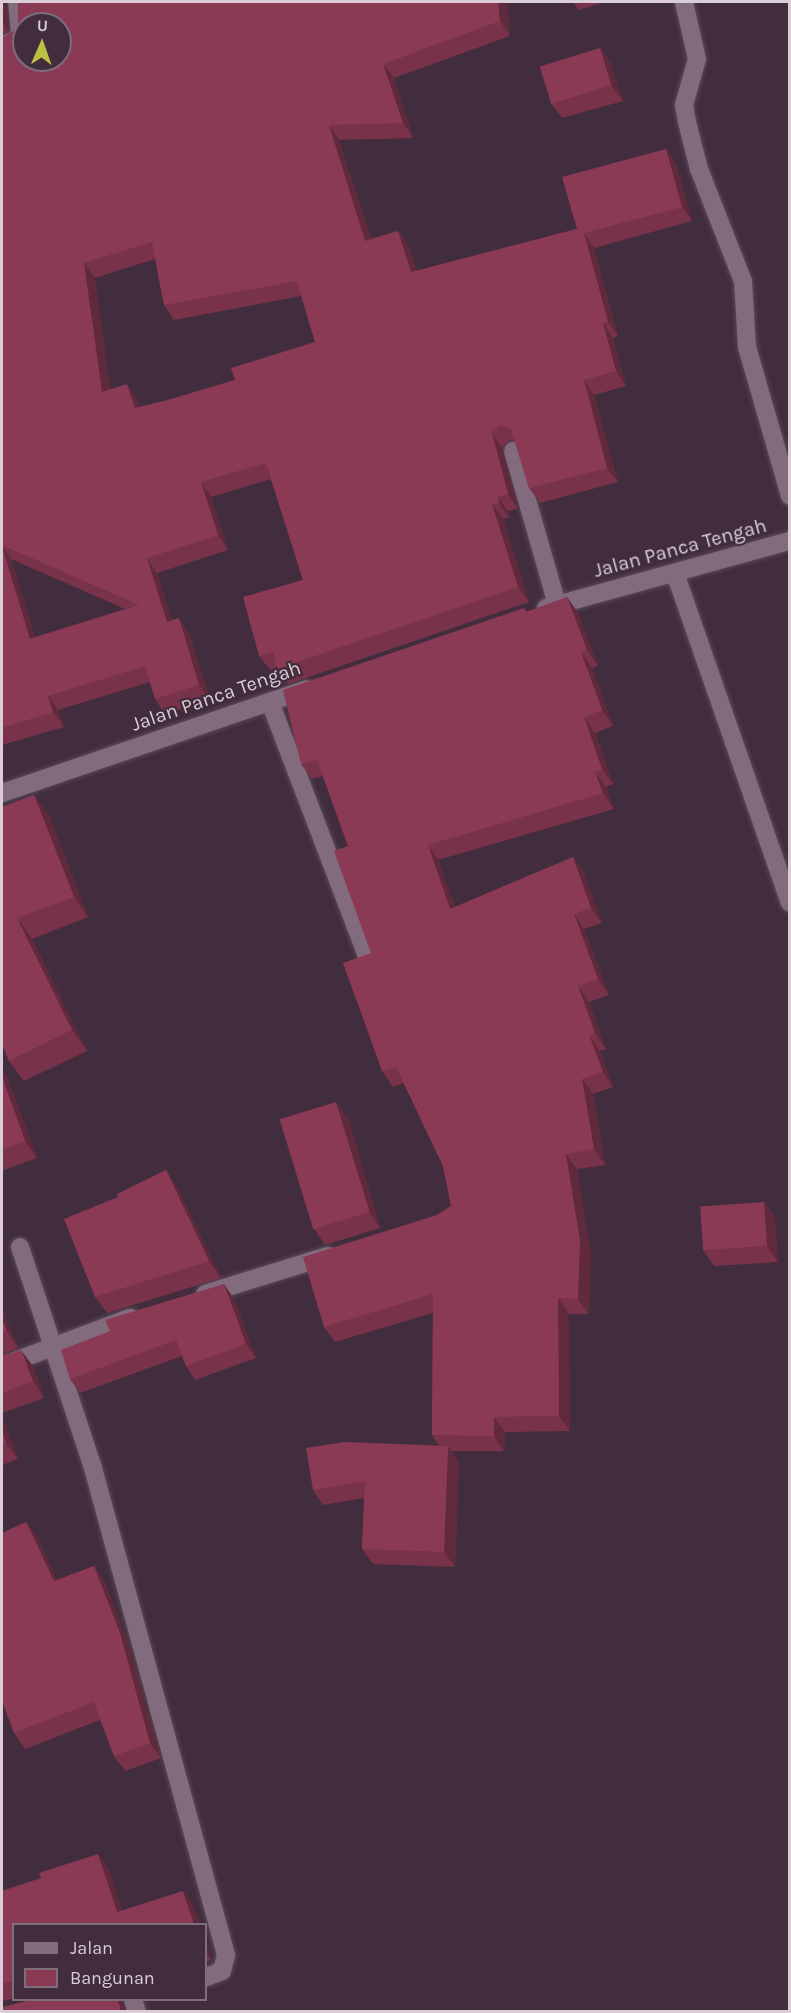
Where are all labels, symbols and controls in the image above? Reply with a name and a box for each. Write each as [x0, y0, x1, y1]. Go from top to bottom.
north arrow [12, 12, 72, 72]
text: U [37, 16, 48, 35]
street label: Jalan Panca Tengah [591, 513, 769, 583]
street label: Jalan Panca Tengah [128, 656, 304, 736]
legend [12, 1923, 207, 2001]
text: Jalan [70, 1937, 113, 1959]
text: Bangunan [70, 1967, 155, 1989]

